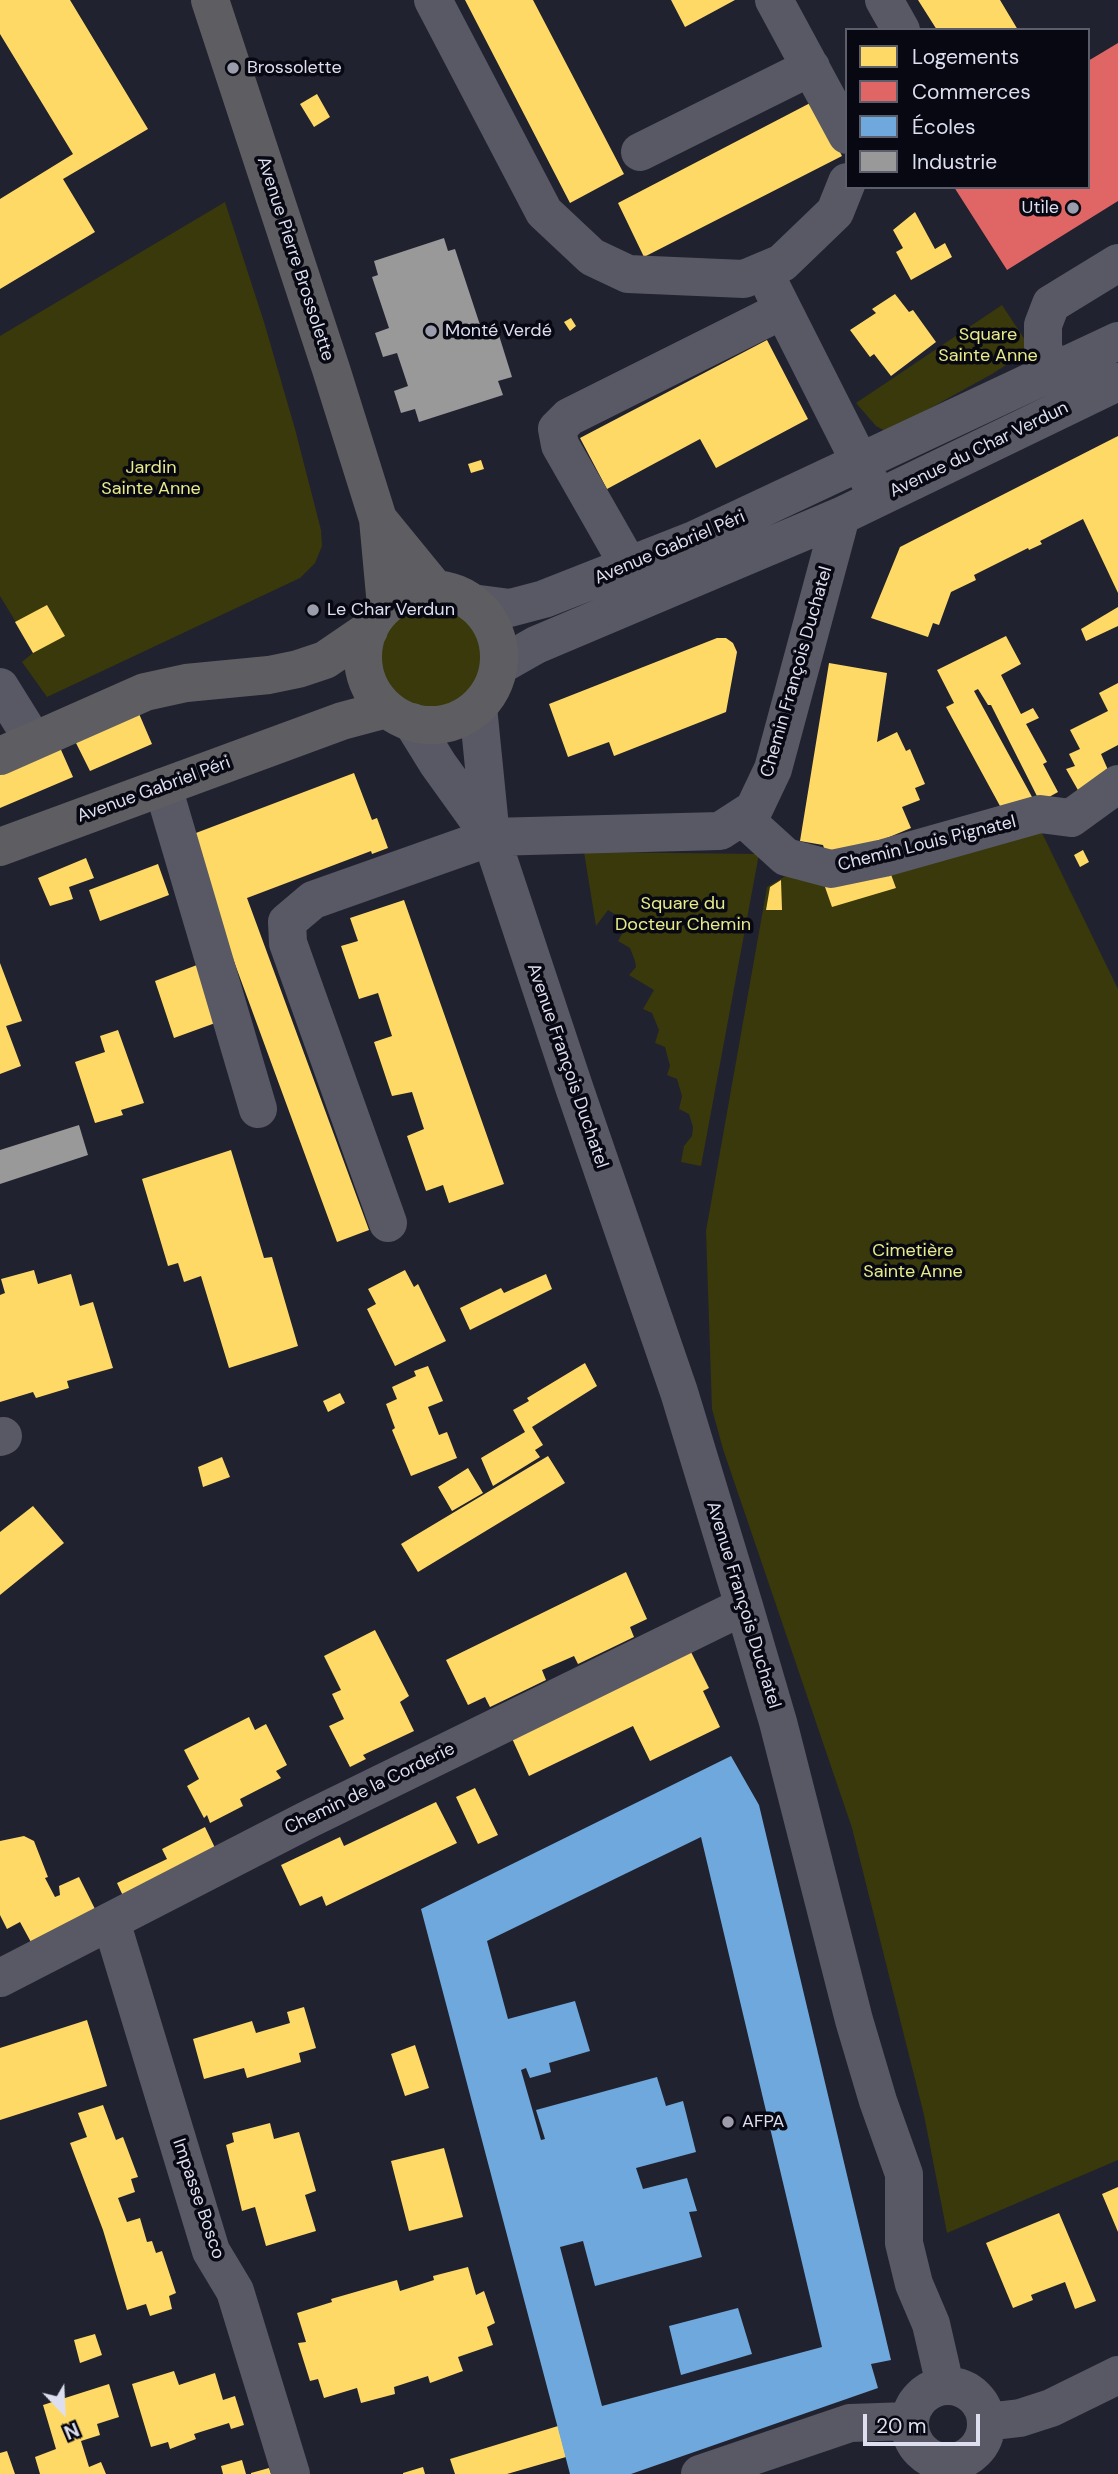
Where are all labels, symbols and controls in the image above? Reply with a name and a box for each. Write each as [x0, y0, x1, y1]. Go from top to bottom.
legend [845, 28, 1090, 189]
text: Logements [912, 43, 1019, 71]
place label: Brossolette [247, 57, 342, 79]
marker: Brossolette [225, 60, 241, 76]
text: Commerces [912, 78, 1031, 106]
text: Écoles [912, 113, 975, 141]
text: Industrie [912, 148, 997, 176]
street label: Avenue Pierre Brossolette [252, 154, 338, 364]
place label: Utile [1022, 197, 1059, 219]
marker: Utile [1065, 200, 1081, 216]
place label: Monté Verdé [445, 320, 552, 342]
marker: Monté Verdé [423, 323, 439, 339]
park label: Square Sainte Anne [938, 324, 1038, 366]
street label: Avenue du Char Verdun [886, 397, 1072, 503]
park label: Jardin Sainte Anne [101, 457, 201, 500]
street label: Avenue Gabriel Péri [591, 506, 749, 590]
street label: Chemin François Duchatel [757, 564, 837, 780]
place label: Le Char Verdun [327, 599, 455, 621]
marker: Le Char Verdun [305, 602, 321, 618]
street label: Avenue Gabriel Péri [74, 752, 234, 828]
street label: Chemin Louis Pignatel [836, 811, 1018, 877]
park label: Square du Docteur Chemin [615, 893, 751, 936]
street label: Avenue François Duchatel [522, 961, 612, 1171]
park label: Cimetière Sainte Anne [863, 1240, 963, 1282]
street label: Avenue François Duchatel [701, 1499, 785, 1711]
street label: Chemin de la Corderie [281, 1738, 459, 1840]
place label: AFPA [742, 2111, 784, 2133]
marker: AFPA [720, 2114, 736, 2130]
street label: Impasse Bosco [167, 2136, 229, 2262]
north arrow [28, 2376, 98, 2446]
scale bar [866, 2400, 983, 2444]
text: 20 m [876, 2412, 927, 2440]
text: N [60, 2417, 83, 2445]

